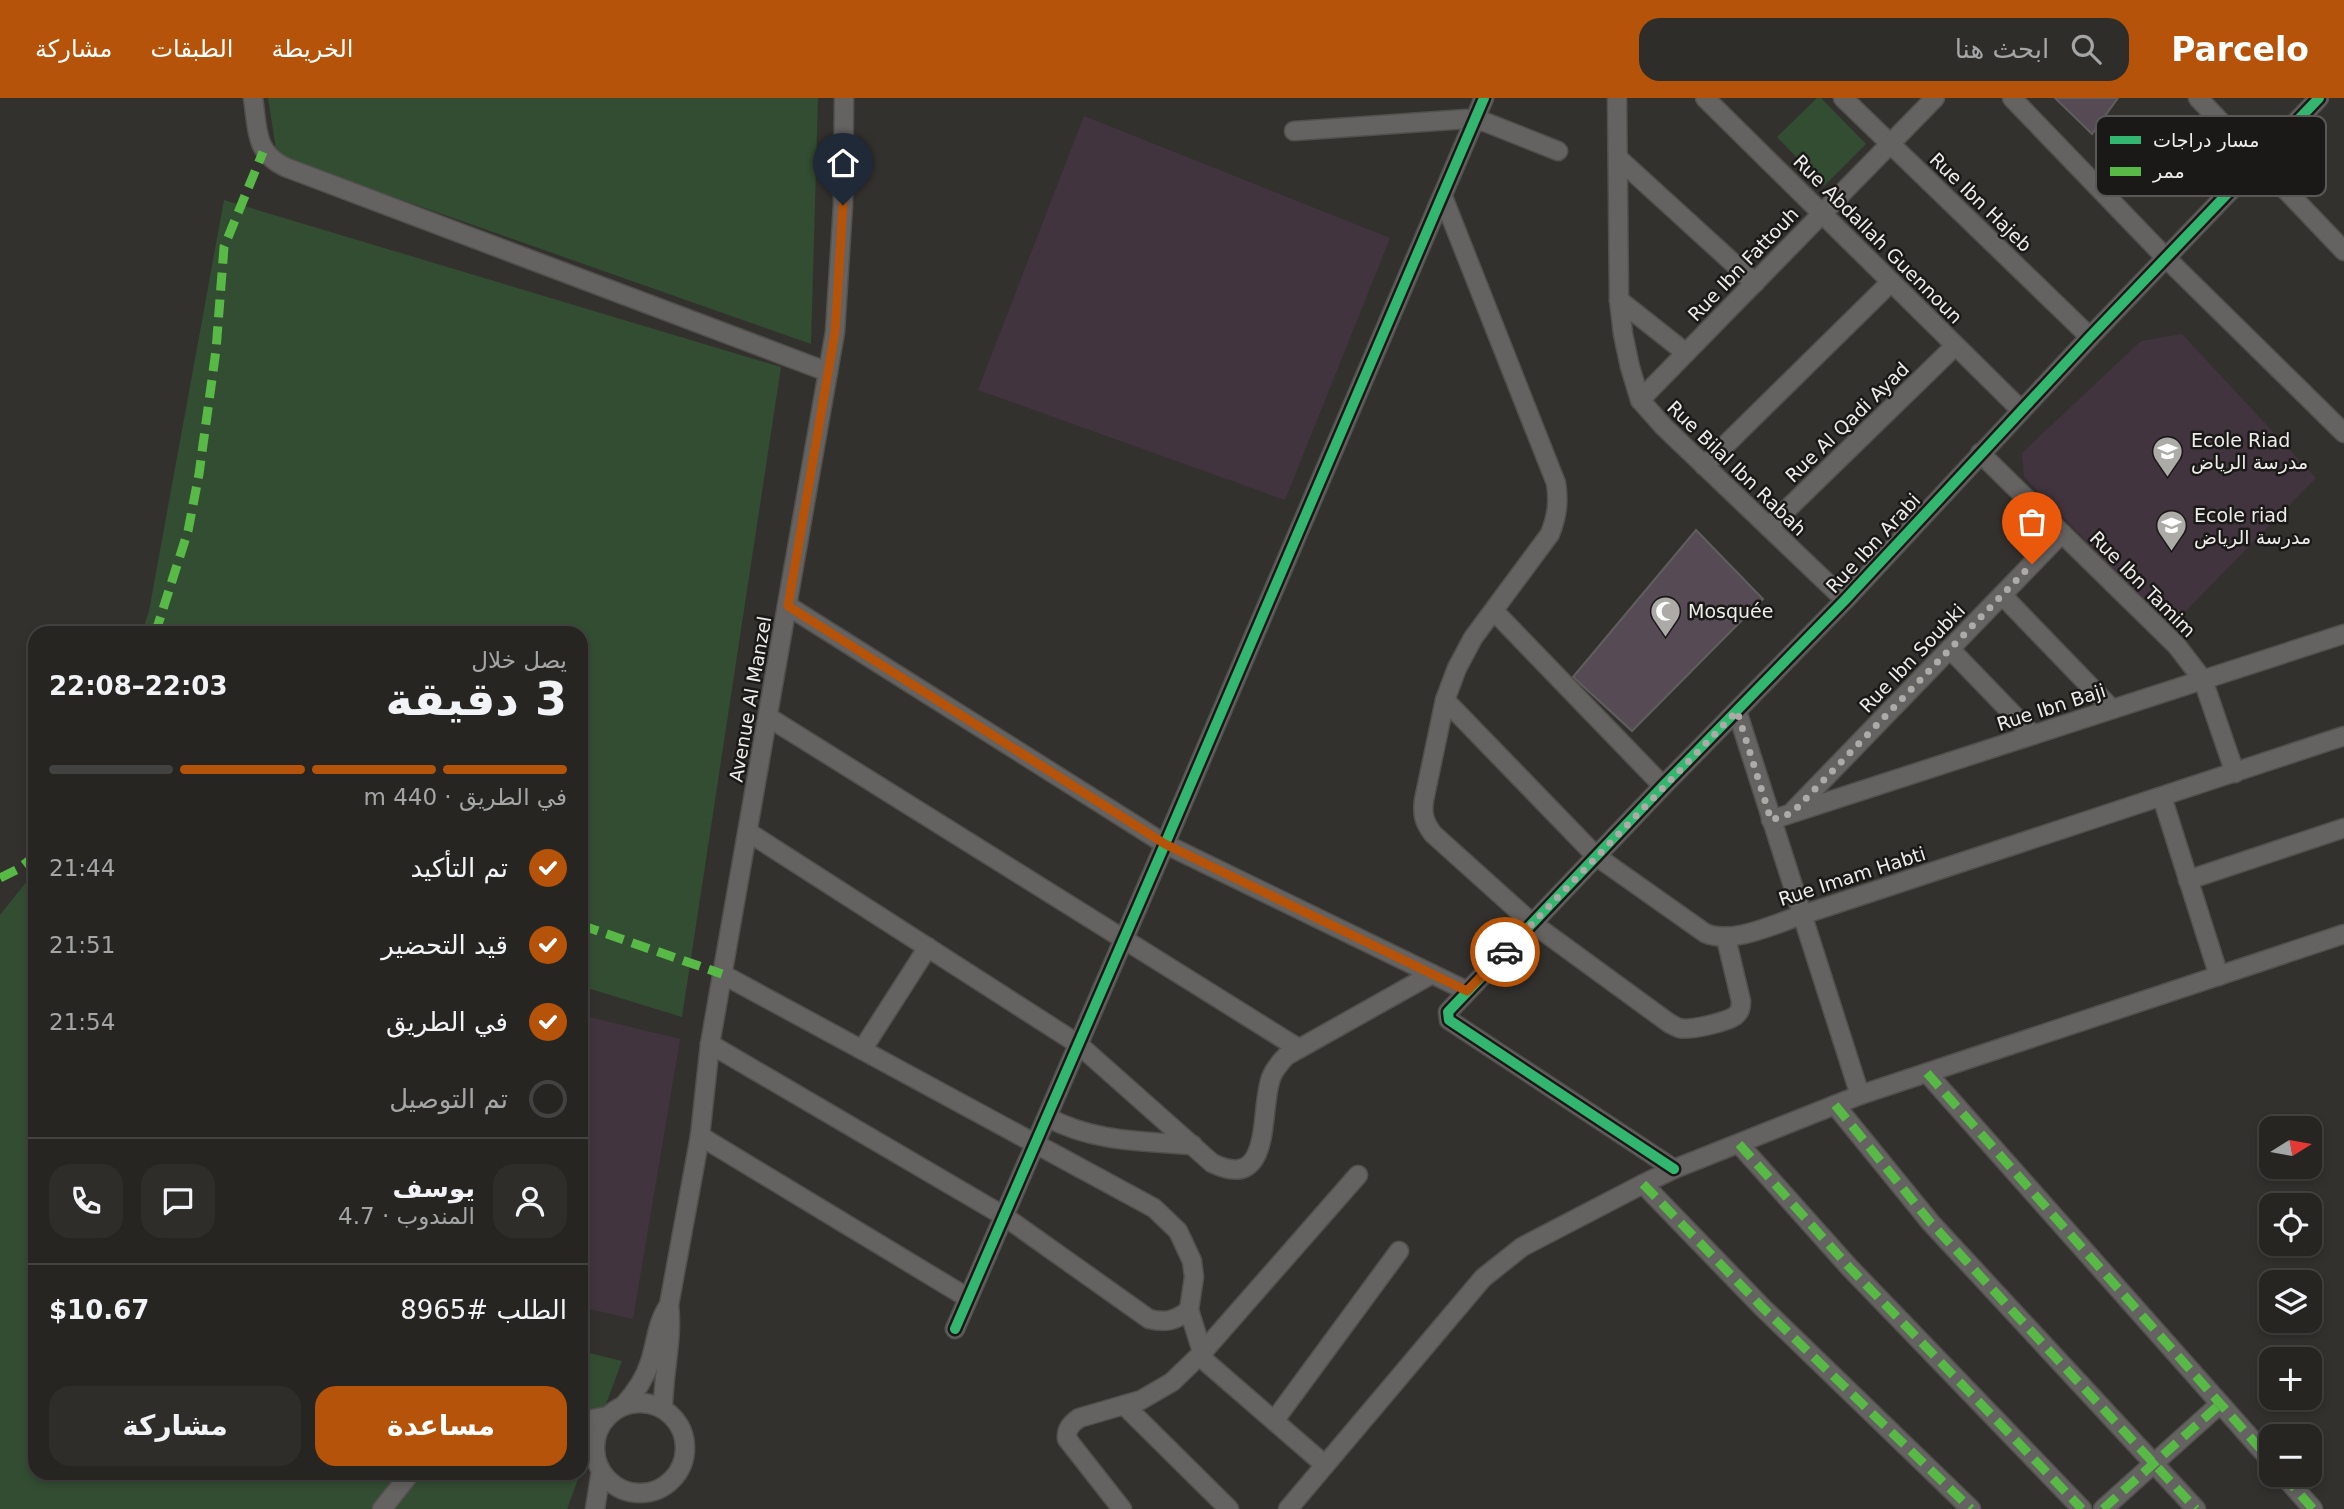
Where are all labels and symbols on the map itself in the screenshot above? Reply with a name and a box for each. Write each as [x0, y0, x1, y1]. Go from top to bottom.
legend [2096, 116, 2326, 196]
text: مسار دراجات [2153, 129, 2259, 152]
pin [813, 133, 873, 205]
street label: Rue Ibn Hajeb [1926, 148, 2036, 256]
street label: Rue Abdallah Guennoun [1789, 150, 1967, 328]
text: ممر [2152, 160, 2185, 183]
street label: Rue Ibn Fattouh [1683, 203, 1803, 325]
street label: Rue Al Qadi Ayad [1781, 357, 1913, 487]
street label: Rue Bilal Ibn Rabah [1663, 396, 1811, 540]
place label: Ecole Riad مدرسة الرياض [2191, 429, 2308, 474]
school or university icon: Ecole Riad مدرسة الرياض [2151, 434, 2185, 478]
street label: Rue Ibn Arabi [1821, 489, 1925, 597]
pin [2002, 492, 2062, 564]
place label: Ecole riad مدرسة الرياض [2194, 504, 2311, 549]
school or university icon: Ecole riad مدرسة الرياض [2154, 509, 2188, 553]
street label: Rue Ibn Tamim [2086, 527, 2200, 641]
mosque icon: Mosquée [1648, 594, 1682, 638]
street label: Rue Ibn Soubki [1855, 599, 1969, 717]
place label: Mosquée [1688, 600, 1773, 622]
street label: Avenue Al Manzel [725, 614, 775, 784]
street label: Rue Ibn Baji [1994, 679, 2108, 735]
street label: Rue Imam Habti [1776, 842, 1928, 910]
courier [1470, 917, 1540, 987]
north arrow [2259, 1116, 2322, 1180]

